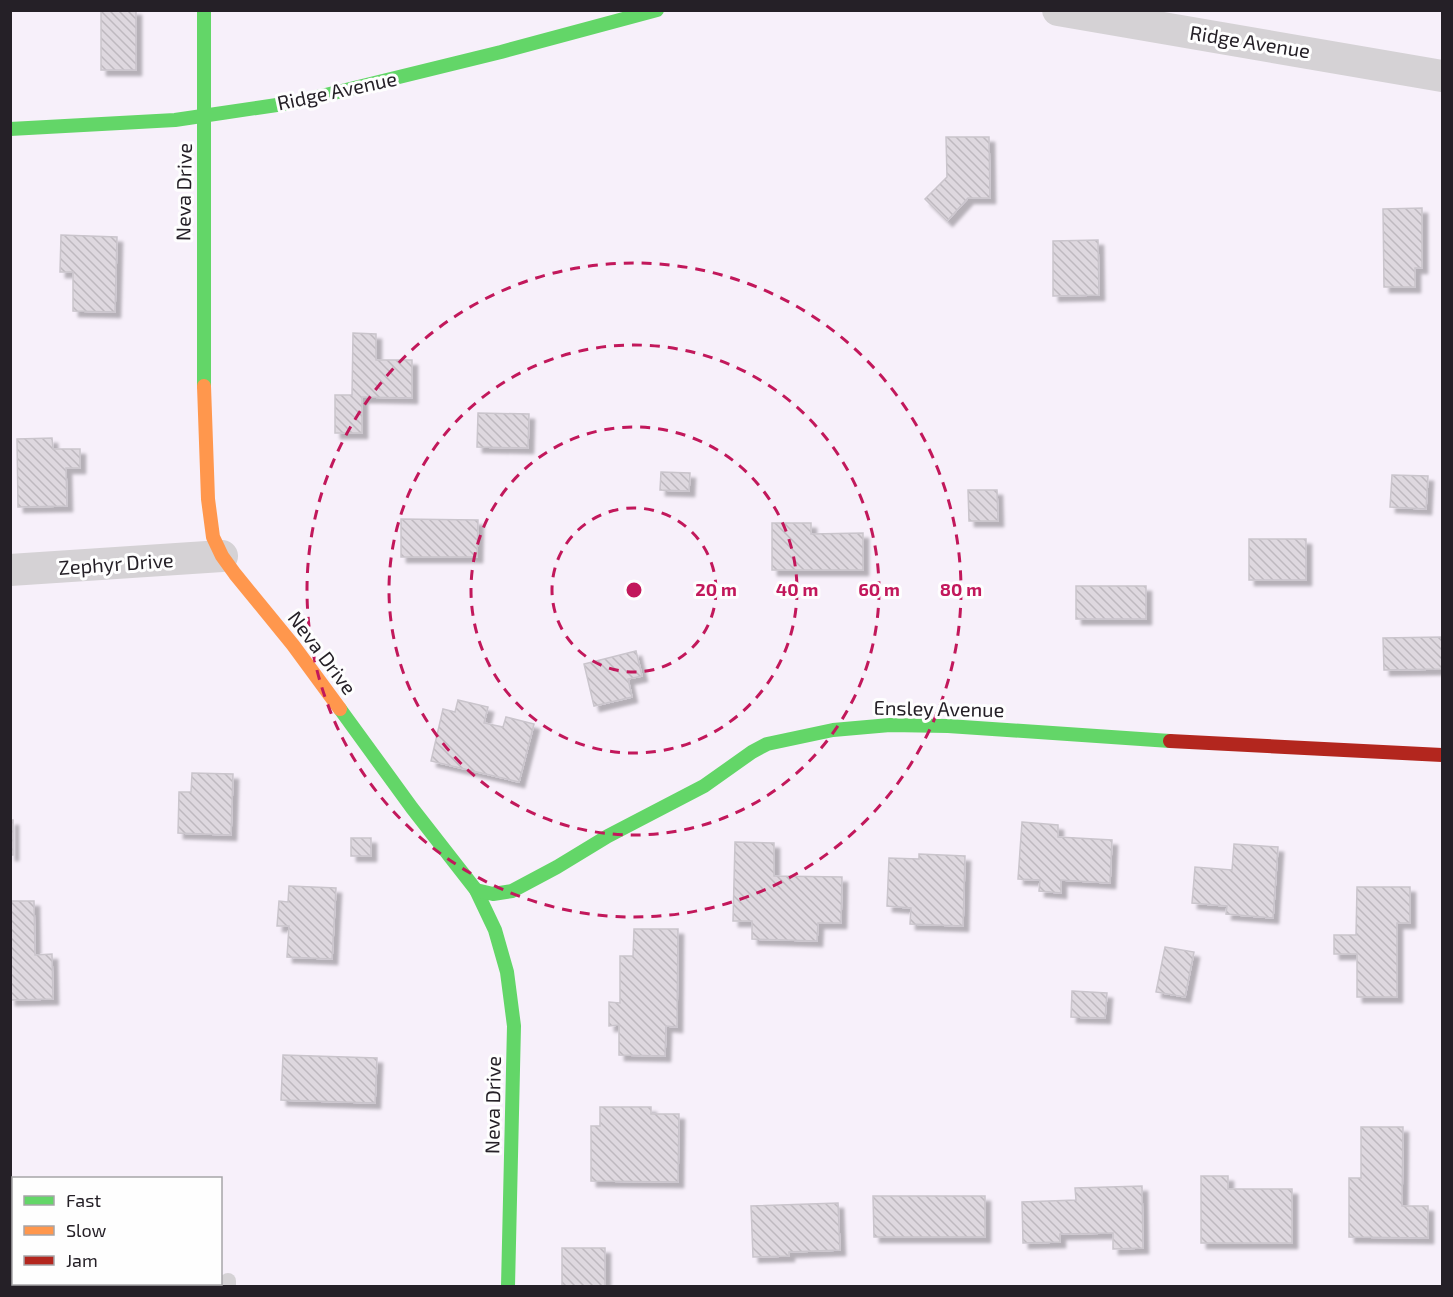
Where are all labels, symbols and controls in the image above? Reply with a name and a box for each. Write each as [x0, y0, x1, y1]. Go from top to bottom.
street label: Ridge Avenue [1188, 20, 1312, 62]
street label: Ridge Avenue [275, 66, 399, 114]
street label: Neva Drive [170, 143, 196, 241]
street label: Zephyr Drive [58, 547, 174, 579]
text: 20 m [695, 578, 737, 600]
text: 40 m [776, 578, 818, 600]
text: 60 m [858, 578, 900, 600]
text: 80 m [940, 578, 982, 600]
centre of rings [624, 580, 644, 600]
street label: Neva Drive [284, 606, 362, 699]
street label: Ensley Avenue [873, 695, 1005, 721]
street label: Neva Drive [479, 1056, 505, 1154]
legend [12, 1177, 222, 1285]
text: Fast [66, 1189, 101, 1211]
text: Slow [66, 1219, 107, 1241]
text: Jam [66, 1249, 98, 1271]

